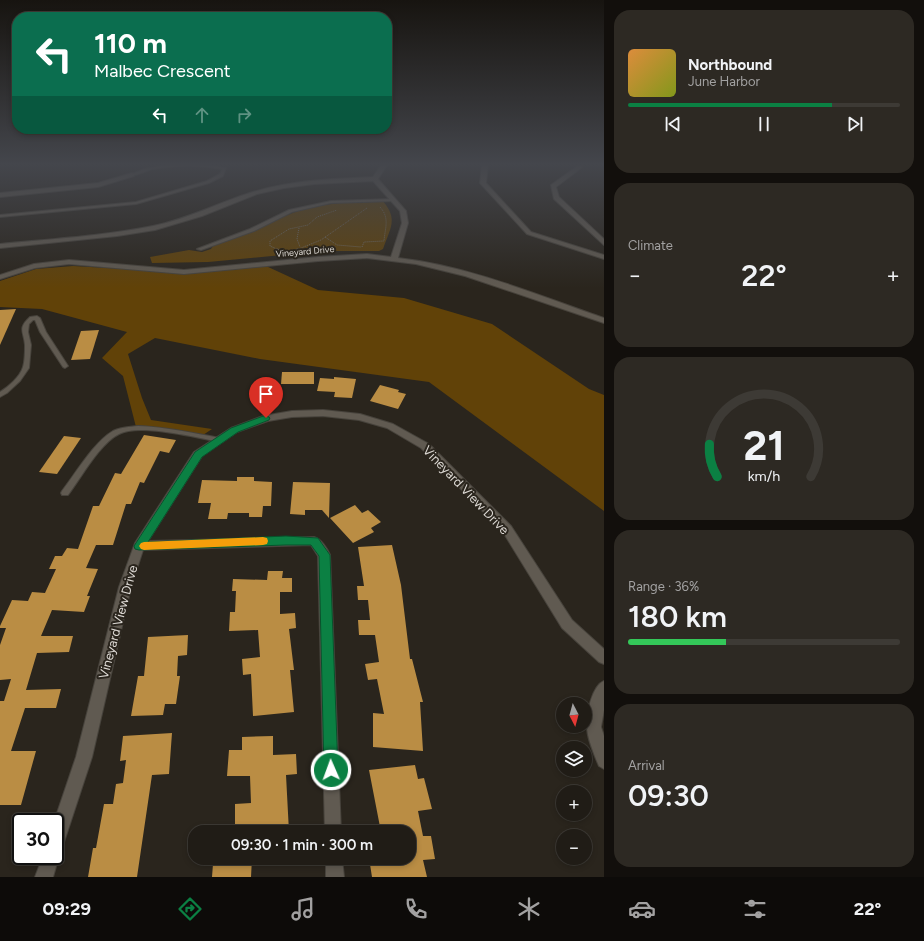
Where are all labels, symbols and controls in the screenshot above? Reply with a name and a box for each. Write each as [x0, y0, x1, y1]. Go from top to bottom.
text: 110 m [94, 26, 167, 60]
icon: left [28, 28, 80, 80]
text: Northbound [688, 56, 772, 74]
text: Malbec Crescent [94, 60, 231, 82]
text: June Harbor [688, 74, 760, 89]
icon: left [149, 104, 171, 126]
icon: ahead [191, 104, 213, 126]
icon: right [233, 104, 255, 126]
icon: previous [662, 113, 684, 135]
icon: pause [753, 113, 775, 135]
icon: next [844, 113, 866, 135]
text: Climate [628, 238, 673, 253]
street label: Vineyard Drive [275, 243, 335, 259]
text: 22° [741, 257, 787, 294]
text: − [628, 262, 642, 289]
text: + [886, 262, 900, 289]
pin [249, 377, 283, 418]
icon: arrive [255, 383, 277, 405]
text: 21 [743, 419, 785, 469]
street label: Vineyard View Drive [420, 443, 512, 537]
text: km/h [748, 466, 780, 484]
street label: Vineyard View Drive [96, 563, 140, 681]
text: Range · 36% [628, 579, 699, 594]
text: 180 km [628, 598, 727, 635]
north arrow [556, 697, 592, 733]
map controls [556, 697, 592, 865]
button: layers [556, 741, 592, 777]
position arrow [310, 749, 352, 791]
text: Arrival [628, 758, 665, 773]
text: 09:30 [628, 777, 709, 814]
button: + [556, 785, 592, 821]
speed limit sign: 30 [12, 813, 64, 865]
button: − [556, 829, 592, 865]
text: 09:30 · 1 min · 300 m [231, 836, 373, 854]
icon: directions [176, 895, 204, 923]
icon: music [289, 895, 317, 923]
icon: phone [402, 895, 430, 923]
icon: climate [515, 895, 543, 923]
icon: car [628, 895, 656, 923]
icon: filters [741, 895, 769, 923]
text: 09:29 [42, 898, 91, 920]
text: 22° [854, 898, 881, 920]

